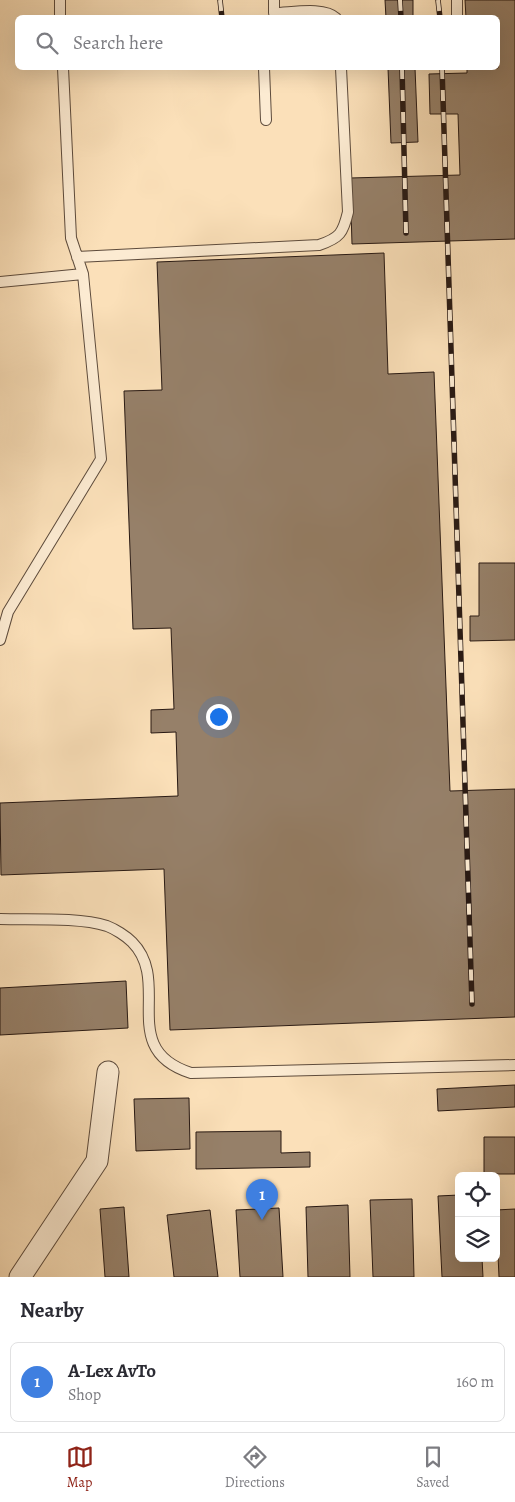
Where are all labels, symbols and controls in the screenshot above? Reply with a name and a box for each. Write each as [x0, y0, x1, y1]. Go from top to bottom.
search box [15, 15, 500, 70]
icon: search [33, 29, 61, 57]
text: Search here [73, 30, 163, 56]
your location [206, 704, 232, 730]
map controls [455, 1172, 500, 1262]
button: locate [455, 1172, 500, 1217]
pin: 1 [246, 1179, 278, 1220]
button: layers [455, 1217, 500, 1262]
text: Nearby [20, 1296, 83, 1324]
text: A-Lex AvTo [68, 1358, 156, 1384]
text: 1 [34, 1371, 40, 1393]
text: 160 m [456, 1371, 494, 1393]
text: Shop [68, 1384, 101, 1406]
tab: Map [66, 1443, 94, 1492]
tab: Directions [225, 1443, 285, 1492]
tab: Saved [416, 1443, 449, 1492]

